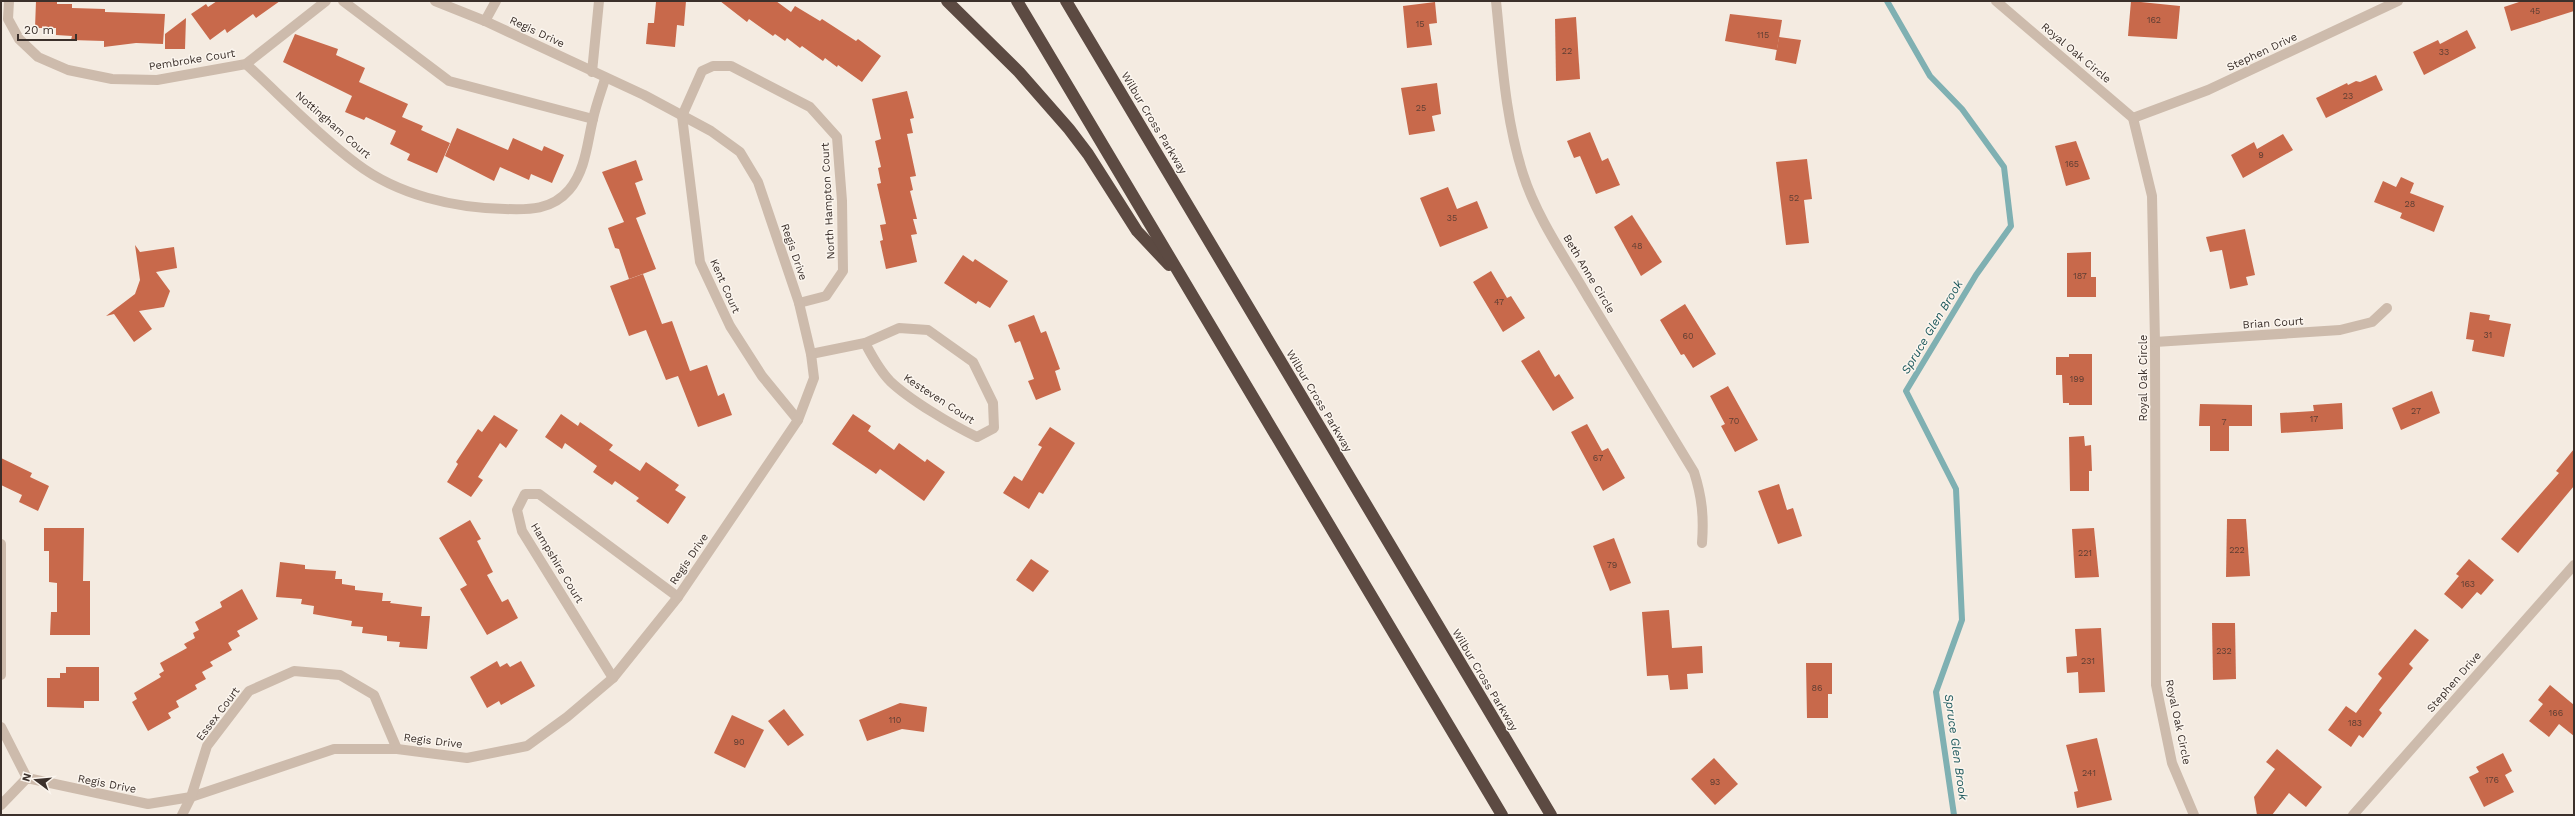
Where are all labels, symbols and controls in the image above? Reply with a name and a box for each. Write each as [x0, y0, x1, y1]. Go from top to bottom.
house number: 45 [2530, 6, 2540, 16]
street label: Regis Drive [507, 14, 567, 50]
house number: 162 [2147, 15, 2161, 25]
scale bar [18, 16, 76, 42]
house number: 15 [1416, 19, 1424, 29]
street label: Royal Oak Circle [2039, 20, 2113, 86]
text: 20 m [24, 23, 54, 37]
house number: 115 [1757, 30, 1769, 40]
street label: Stephen Drive [2225, 30, 2299, 74]
house number: 22 [1562, 46, 1572, 56]
street label: Pembroke Court [148, 47, 236, 73]
house number: 33 [2439, 47, 2449, 57]
street label: Wilbur Cross Parkway [1118, 70, 1190, 177]
street label: Nottingham Court [293, 89, 374, 162]
house number: 23 [2343, 91, 2353, 101]
house number: 25 [1416, 103, 1426, 113]
street label: North Hampton Court [818, 142, 838, 260]
house number: 9 [2258, 150, 2264, 160]
house number: 165 [2065, 159, 2079, 169]
house number: 52 [1789, 193, 1799, 203]
house number: 28 [2405, 199, 2415, 209]
house number: 35 [1447, 213, 1457, 223]
street label: Regis Drive [778, 222, 810, 282]
street label: Beth Anne Circle [1560, 232, 1618, 316]
house number: 48 [1631, 241, 1643, 251]
street label: Kent Court [707, 257, 743, 315]
house number: 187 [2073, 271, 2087, 281]
water label: Spruce Glen Brook [1898, 277, 1966, 377]
house number: 47 [1494, 297, 1504, 307]
street label: Brian Court [2242, 314, 2304, 332]
house number: 31 [2484, 330, 2492, 340]
house number: 60 [1682, 331, 1694, 341]
street label: Royal Oak Circle [2137, 335, 2150, 421]
street label: Wilbur Cross Parkway [1283, 348, 1355, 455]
street label: Kesteven Court [901, 371, 977, 427]
house number: 199 [2070, 374, 2084, 384]
house number: 27 [2411, 406, 2421, 416]
house number: 17 [2310, 414, 2318, 424]
house number: 70 [1729, 416, 1740, 426]
house number: 7 [2221, 417, 2227, 427]
house number: 67 [1593, 453, 1603, 463]
street label: Hampshire Court [528, 521, 586, 606]
street label: Regis Drive [667, 531, 711, 587]
house number: 222 [2229, 545, 2245, 555]
house number: 221 [2078, 548, 2092, 558]
house number: 79 [1607, 560, 1617, 570]
house number: 163 [2461, 579, 2475, 589]
street label: Wilbur Cross Parkway [1449, 627, 1521, 734]
house number: 232 [2216, 646, 2232, 656]
street label: Stephen Drive [2424, 649, 2484, 715]
house number: 231 [2081, 656, 2095, 666]
street label: Royal Oak Circle [2163, 678, 2193, 766]
house number: 86 [1811, 683, 1823, 693]
street label: Essex Court [194, 684, 243, 743]
water label: Spruce Glen Brook [1942, 693, 1970, 802]
house number: 166 [2549, 708, 2563, 718]
house number: 110 [889, 715, 902, 725]
house number: 183 [2348, 718, 2362, 728]
street label: Regis Drive [403, 731, 463, 751]
house number: 90 [733, 737, 745, 747]
north arrow [16, 760, 56, 800]
house number: 241 [2082, 768, 2096, 778]
text: N [19, 772, 34, 783]
street label: Regis Drive [77, 772, 137, 796]
house number: 176 [2485, 775, 2499, 785]
house number: 93 [1710, 777, 1720, 787]

